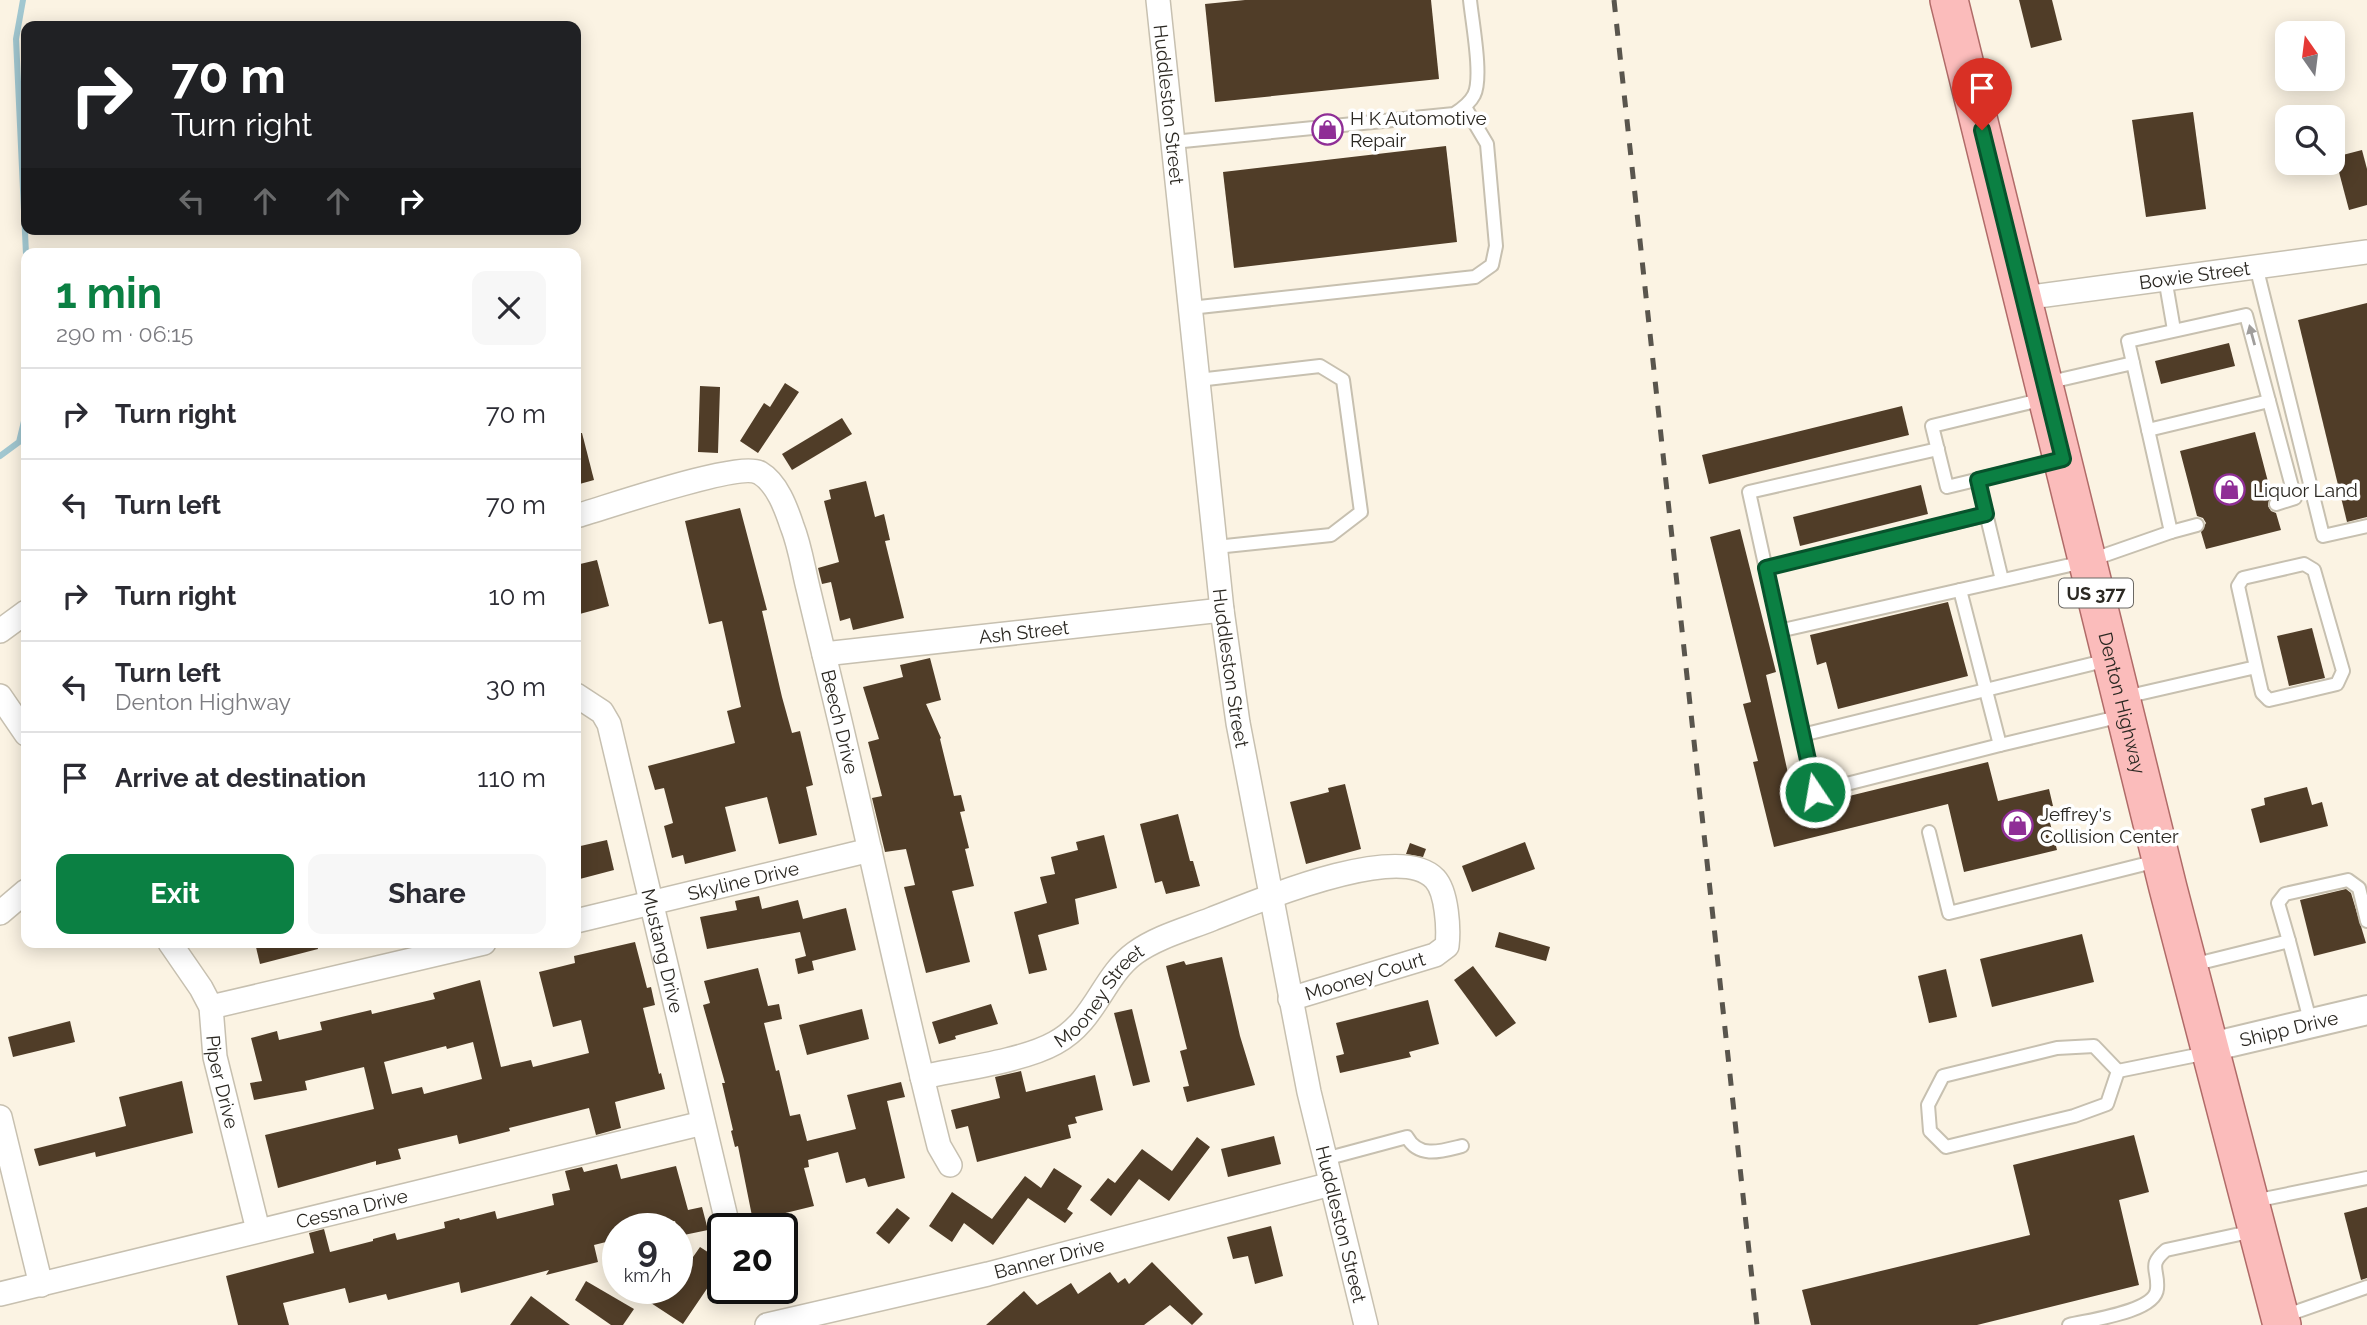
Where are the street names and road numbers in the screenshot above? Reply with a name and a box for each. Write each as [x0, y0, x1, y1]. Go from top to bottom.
street label: Huddleston Street [1150, 23, 1188, 186]
street label: Bowie Street [2138, 257, 2252, 293]
road number: US 377 [2059, 578, 2133, 608]
street label: Huddleston Street [1209, 587, 1254, 750]
street label: Ash Street [978, 616, 1071, 648]
street label: Denton Highway [2094, 630, 2150, 776]
street label: Beech Drive [817, 667, 863, 776]
street label: Skyline Drive [685, 857, 801, 905]
street label: Mustang Drive [637, 886, 688, 1015]
street label: Mooney Street [1050, 939, 1148, 1052]
street label: Mooney Court [1302, 947, 1428, 1005]
street label: Shipp Drive [2237, 1006, 2340, 1051]
street label: Piper Drive [202, 1034, 243, 1131]
street label: Huddleston Street [1311, 1143, 1371, 1305]
street label: Cessna Drive [294, 1184, 410, 1233]
street label: Banner Drive [992, 1233, 1106, 1283]

